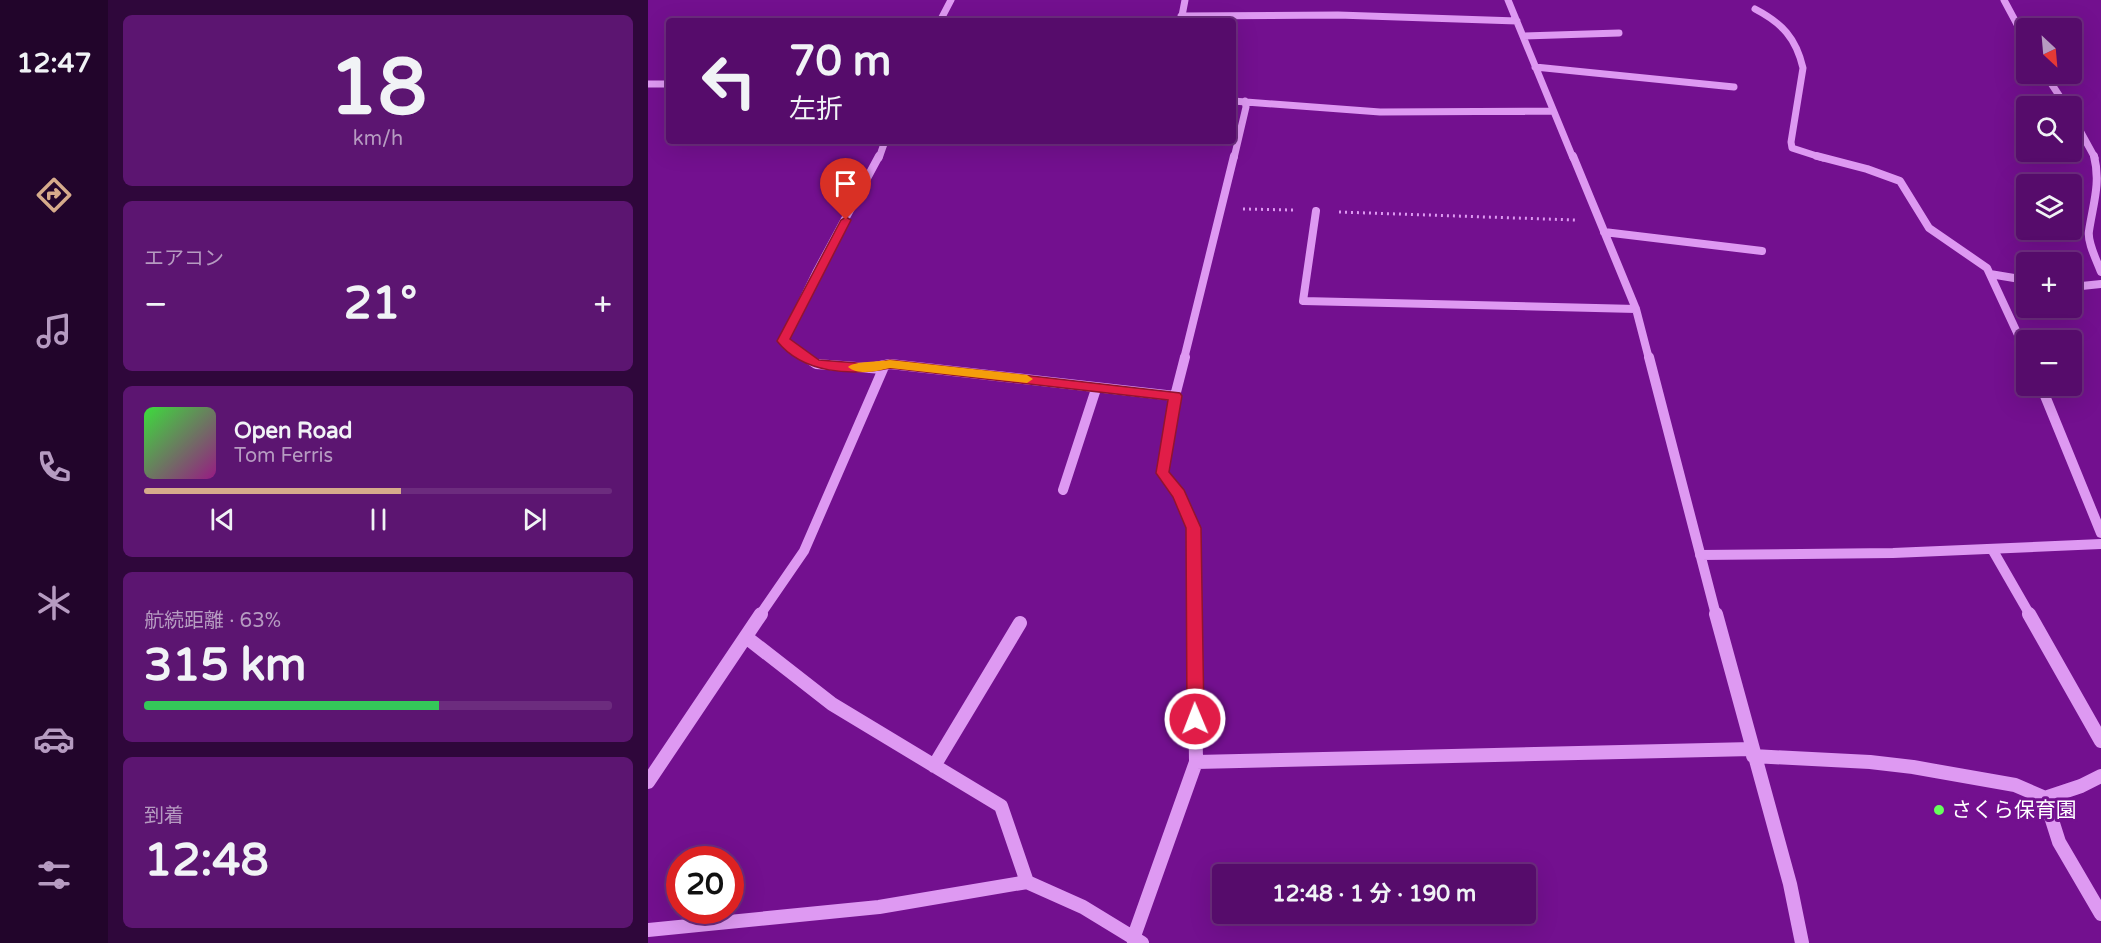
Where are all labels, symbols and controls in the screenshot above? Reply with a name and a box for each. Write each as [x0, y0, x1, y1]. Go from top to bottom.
north arrow [2016, 18, 2082, 84]
map controls [2016, 18, 2082, 396]
text: 70 m [789, 36, 891, 87]
text: 18 [329, 41, 427, 135]
icon: left [690, 42, 768, 120]
text: 12:47 [17, 47, 91, 80]
text: 左折 [789, 93, 843, 126]
button: search [2016, 96, 2082, 162]
text: km/h [353, 127, 403, 151]
pin [820, 158, 871, 220]
icon: arrive [829, 167, 862, 200]
icon: directions [33, 174, 75, 216]
button: layers [2016, 174, 2082, 240]
text: エアコン [144, 247, 224, 271]
button: + [2016, 252, 2082, 318]
text: 21° [344, 277, 417, 331]
text: − [144, 285, 168, 324]
text: + [593, 285, 612, 324]
icon: music [33, 310, 75, 352]
button: − [2016, 330, 2082, 396]
text: Open Road [234, 418, 352, 444]
text: Tom Ferris [234, 444, 333, 468]
icon: phone [33, 446, 75, 488]
icon: previous [206, 503, 239, 536]
icon: pause [362, 503, 395, 536]
icon: next [518, 503, 551, 536]
icon: climate [33, 582, 75, 624]
text: 航続距離 · 63% [144, 609, 281, 633]
text: 315 km [144, 639, 306, 693]
position arrow [1163, 687, 1227, 751]
icon: car [33, 718, 75, 760]
place label: さくら保育園 [1951, 798, 2077, 823]
marker: さくら保育園 [1932, 803, 1946, 817]
text: 到着 [144, 804, 184, 828]
text: 12:48 [144, 834, 269, 888]
speed limit sign: 20 [666, 846, 744, 924]
icon: filters [33, 854, 75, 896]
text: 12:48 · 1 分 · 190 m [1272, 881, 1476, 907]

